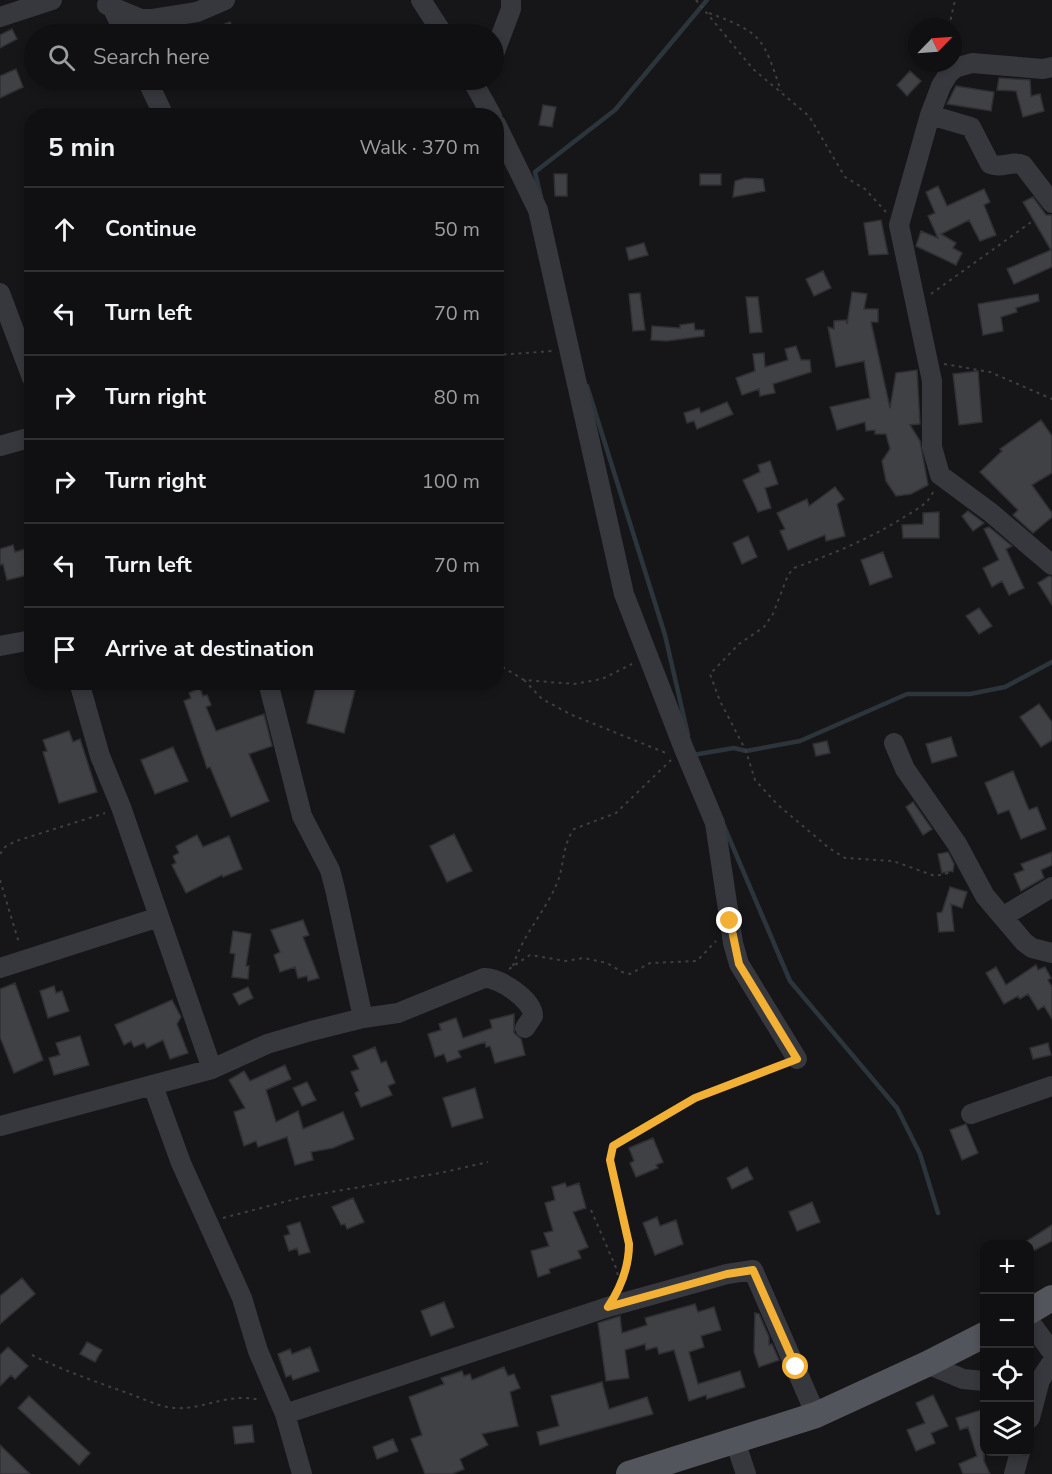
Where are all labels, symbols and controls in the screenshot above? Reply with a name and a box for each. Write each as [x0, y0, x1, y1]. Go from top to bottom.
north arrow [908, 18, 962, 72]
search box [24, 24, 504, 90]
icon: search [45, 41, 78, 74]
text: Search here [93, 42, 210, 72]
text: 5 min [48, 130, 115, 165]
text: Walk · 370 m [360, 134, 480, 161]
icon: ahead [48, 213, 81, 246]
text: Continue [105, 214, 196, 244]
text: 50 m [434, 216, 480, 243]
icon: left [48, 297, 81, 330]
text: Turn left [105, 298, 192, 328]
text: 70 m [434, 300, 480, 327]
icon: right [48, 381, 81, 414]
text: Turn right [105, 382, 206, 412]
text: 80 m [434, 384, 480, 411]
icon: right [48, 465, 81, 498]
text: Turn right [105, 466, 206, 496]
text: 100 m [422, 468, 480, 495]
icon: left [48, 549, 81, 582]
text: Turn left [105, 550, 192, 580]
text: 70 m [434, 552, 480, 579]
icon: arrive [48, 633, 81, 666]
text: Arrive at destination [105, 634, 314, 664]
route end [716, 907, 742, 933]
map controls [980, 1240, 1034, 1456]
button: + [980, 1240, 1034, 1294]
button: − [980, 1294, 1034, 1348]
button: locate [980, 1348, 1034, 1402]
route start [782, 1353, 808, 1379]
button: layers [980, 1402, 1034, 1456]

